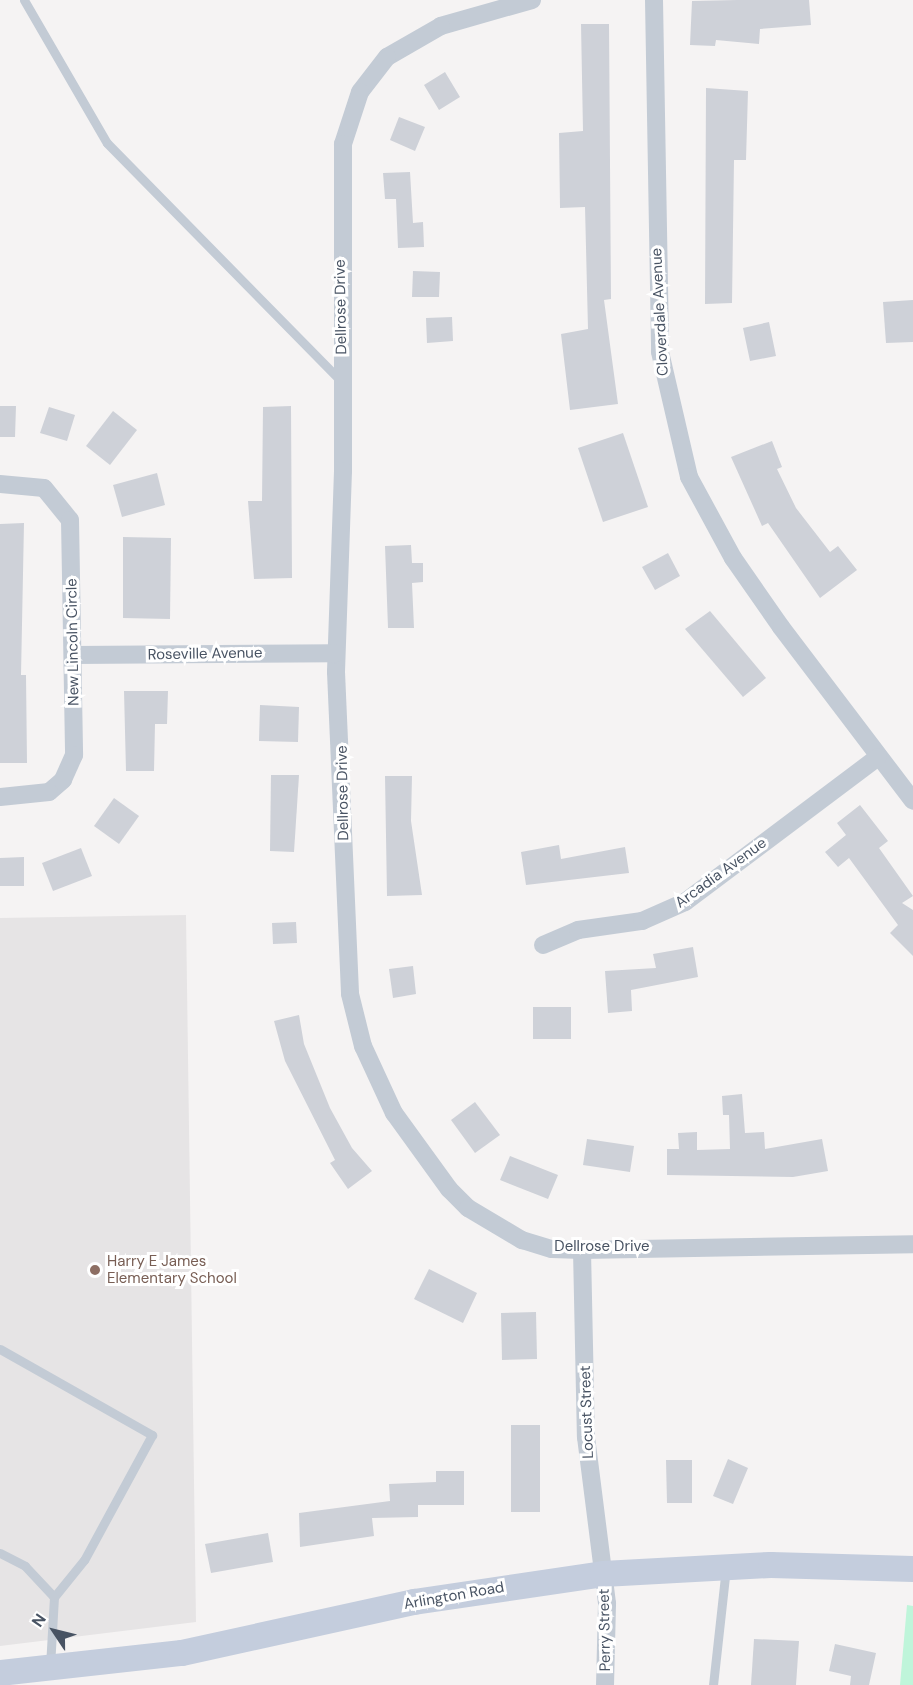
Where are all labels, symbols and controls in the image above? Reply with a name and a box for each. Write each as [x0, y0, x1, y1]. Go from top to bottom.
street label: Cloverdale Avenue [648, 247, 672, 377]
street label: Dellrose Drive [331, 259, 351, 355]
street label: New Lincoln Circle [63, 578, 83, 706]
street label: Roseville Avenue [147, 644, 263, 664]
street label: Dellrose Drive [333, 745, 353, 841]
street label: Arcadia Avenue [672, 834, 770, 912]
street label: Dellrose Drive [554, 1238, 650, 1256]
place label: Harry E James Elementary School [107, 1252, 237, 1287]
marker: Harry E James Elementary School [88, 1263, 102, 1277]
street label: Locust Street [576, 1365, 598, 1459]
street label: Arlington Road [402, 1578, 506, 1614]
street label: Perry Street [595, 1588, 615, 1672]
north arrow [24, 1601, 84, 1661]
text: N [27, 1610, 51, 1631]

